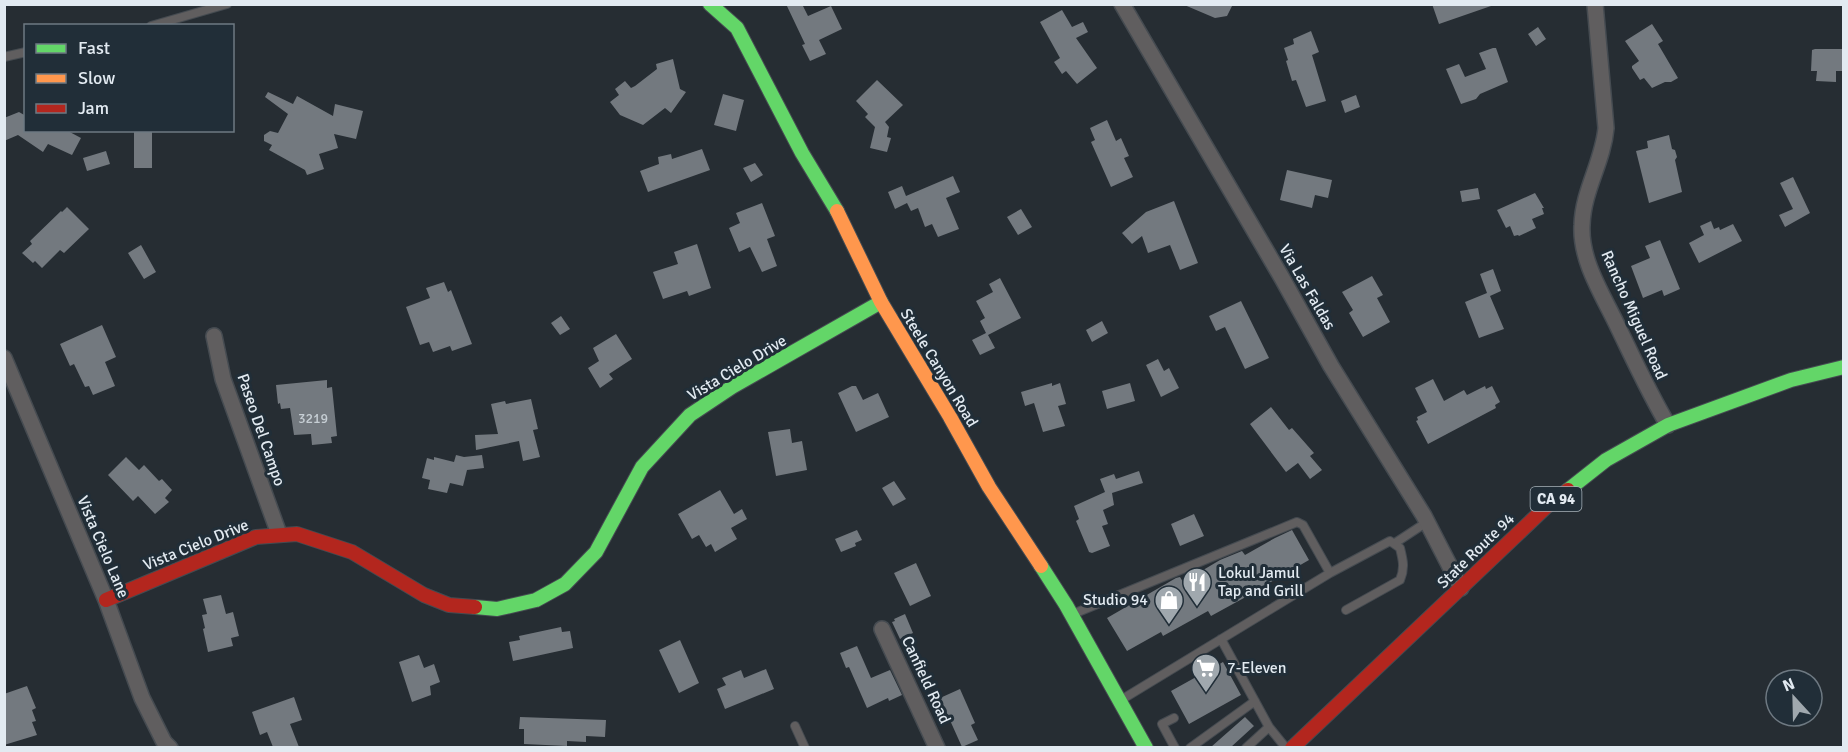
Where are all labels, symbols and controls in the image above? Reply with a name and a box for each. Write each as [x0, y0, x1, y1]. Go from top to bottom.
legend [24, 24, 234, 132]
text: Fast [78, 37, 110, 59]
text: Slow [78, 67, 115, 89]
text: Jam [78, 97, 109, 119]
street label: Via Las Faldas [1274, 240, 1340, 334]
street label: Rancho Miguel Road [1597, 247, 1671, 383]
street label: Steele Canyon Road [896, 305, 982, 431]
street label: Vista Cielo Drive [684, 331, 790, 405]
street label: Paseo Del Campo [232, 371, 290, 489]
house number: 3219 [298, 410, 328, 427]
road number: CA 94 [1530, 487, 1582, 511]
street label: Vista Cielo Lane [72, 493, 134, 601]
street label: State Route 94 [1433, 509, 1519, 593]
street label: Vista Cielo Drive [140, 515, 252, 575]
place label: Lokul Jamul Tap and Grill [1218, 563, 1304, 601]
restaurant icon: Lokul Jamul Tap and Grill [1181, 566, 1213, 608]
shop icon: Studio 94 [1153, 584, 1185, 626]
place label: Studio 94 [1083, 590, 1148, 610]
street label: Canfield Road [897, 633, 955, 727]
supermarket icon: 7-Eleven [1190, 652, 1222, 694]
place label: 7-Eleven [1227, 658, 1286, 678]
north arrow [1764, 668, 1824, 728]
text: N [1780, 674, 1798, 696]

